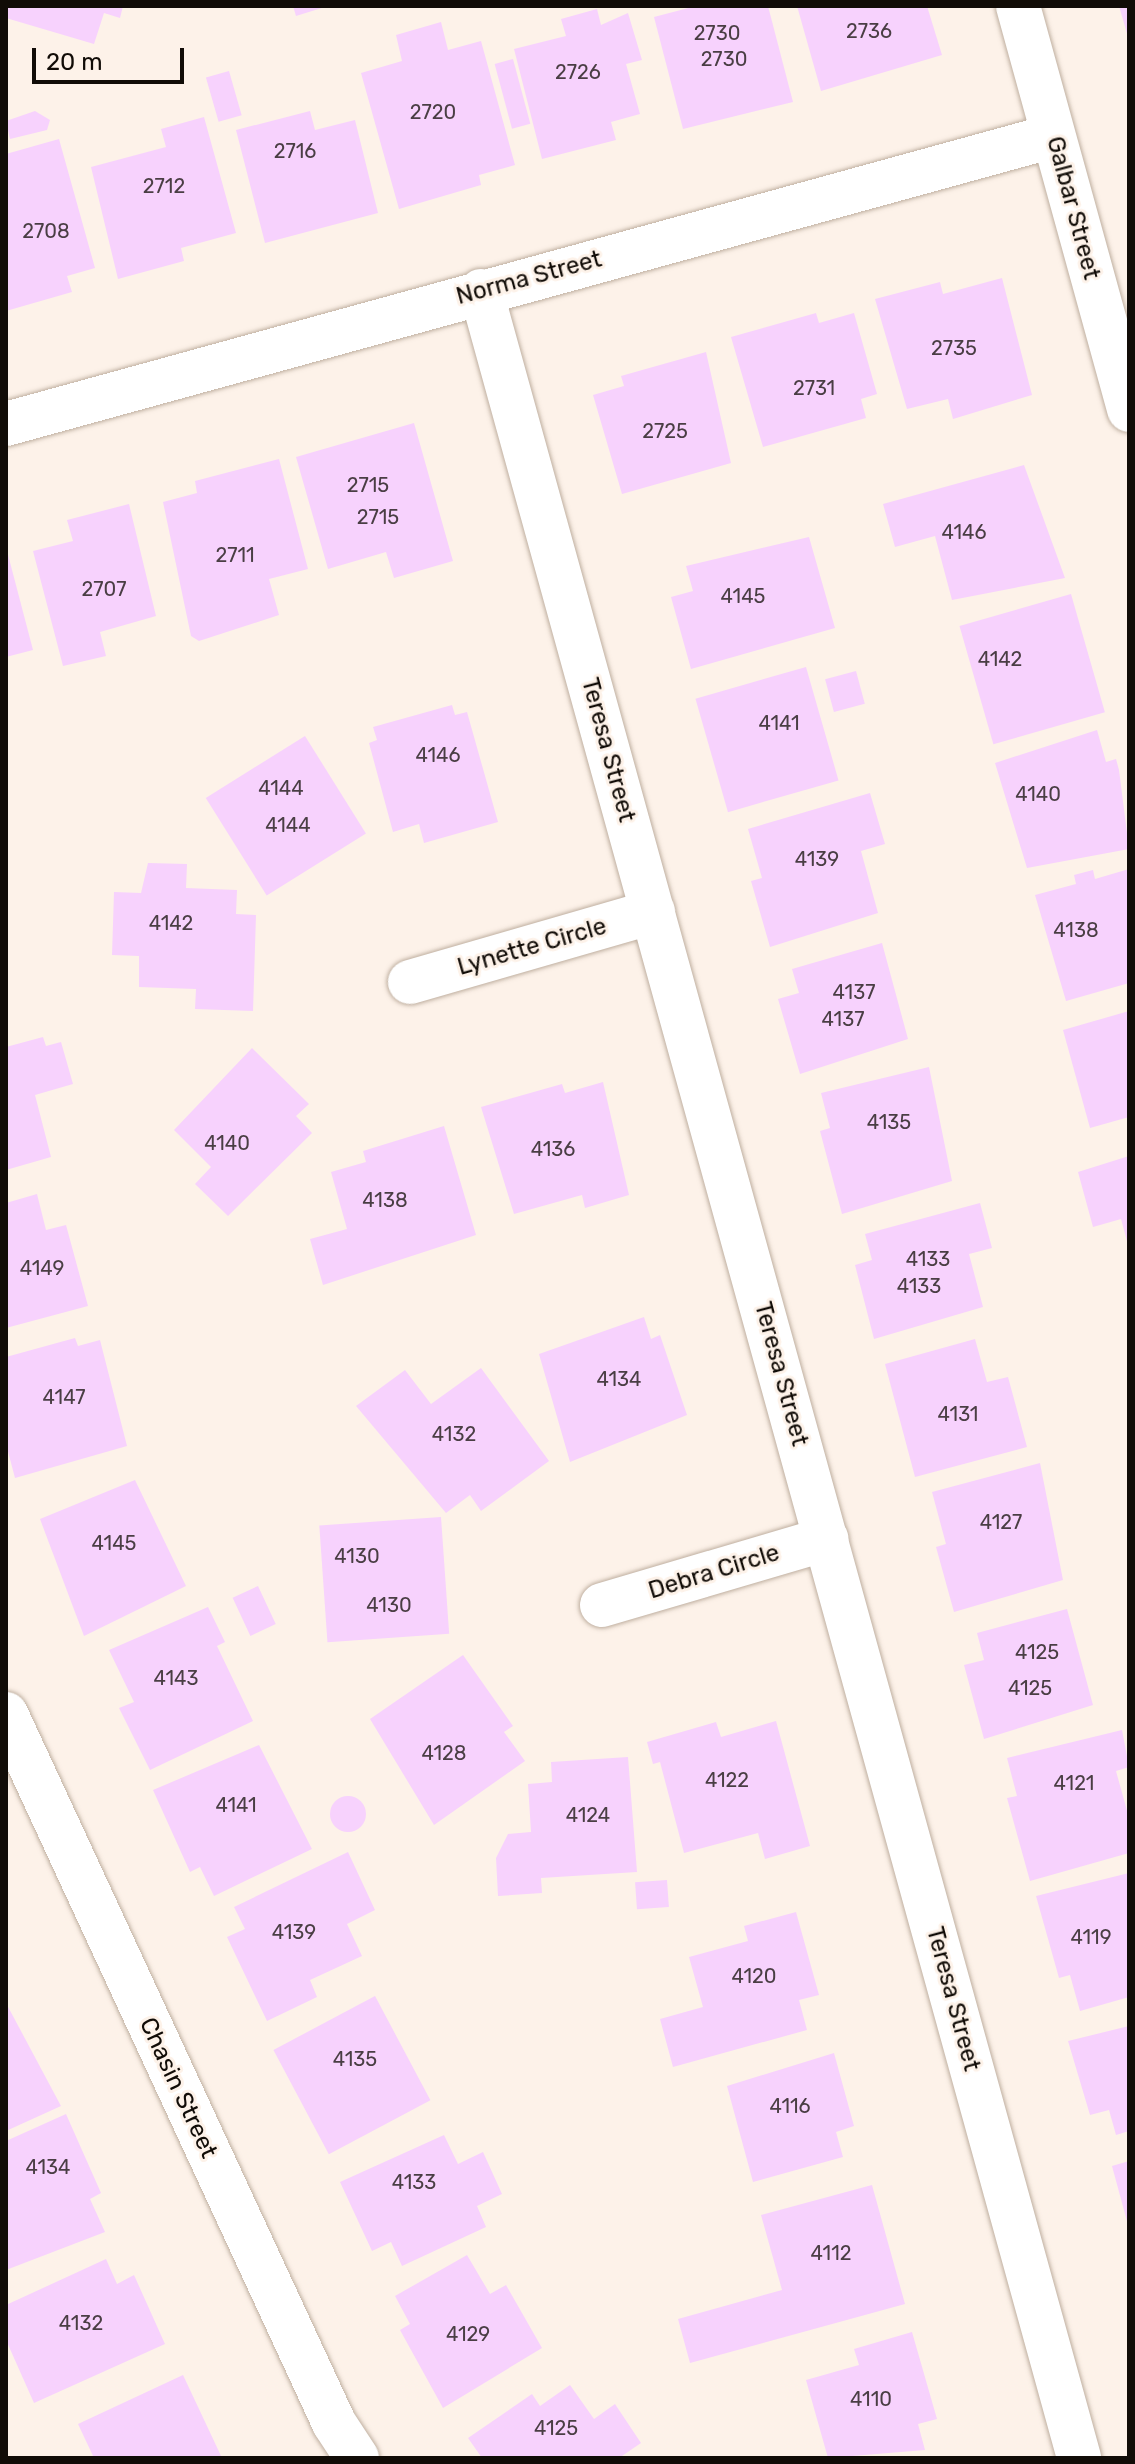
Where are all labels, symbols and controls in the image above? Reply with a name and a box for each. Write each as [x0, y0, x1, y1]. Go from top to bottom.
house number: 2736 [846, 19, 892, 43]
house number: 2730 [694, 21, 740, 45]
scale bar [36, 32, 188, 82]
house number: 2730 [701, 47, 747, 71]
text: 20 m [46, 48, 103, 76]
house number: 2726 [555, 60, 601, 84]
house number: 2720 [410, 100, 456, 124]
street label: Galbar Street [1040, 133, 1106, 283]
house number: 2716 [274, 139, 316, 163]
house number: 2712 [143, 174, 185, 198]
house number: 2708 [22, 219, 70, 243]
street label: Norma Street [453, 245, 605, 311]
house number: 2735 [931, 336, 977, 360]
house number: 2731 [793, 376, 835, 400]
house number: 2725 [642, 419, 688, 443]
house number: 2715 [347, 473, 389, 497]
house number: 2715 [357, 505, 399, 529]
house number: 4146 [941, 520, 987, 544]
house number: 2711 [215, 543, 255, 567]
house number: 2707 [82, 577, 126, 601]
house number: 4145 [721, 584, 765, 608]
house number: 4142 [978, 647, 1022, 671]
street label: Teresa Street [575, 675, 641, 825]
house number: 4141 [758, 711, 800, 735]
house number: 4146 [415, 743, 461, 767]
house number: 4144 [258, 776, 304, 800]
house number: 4140 [1015, 782, 1061, 806]
house number: 4144 [265, 813, 311, 837]
house number: 4139 [795, 847, 839, 871]
house number: 4142 [149, 911, 193, 935]
street label: Lynette Circle [454, 912, 610, 982]
house number: 4138 [1053, 918, 1099, 942]
house number: 4137 [833, 980, 875, 1004]
house number: 4137 [822, 1007, 864, 1031]
house number: 4135 [867, 1110, 911, 1134]
house number: 4140 [204, 1131, 250, 1155]
house number: 4136 [531, 1137, 575, 1161]
house number: 4138 [362, 1188, 408, 1212]
house number: 4133 [906, 1247, 950, 1271]
house number: 4149 [20, 1256, 64, 1280]
house number: 4133 [897, 1274, 941, 1298]
street label: Teresa Street [748, 1299, 814, 1449]
house number: 4134 [596, 1367, 642, 1391]
house number: 4147 [43, 1385, 85, 1409]
house number: 4131 [938, 1402, 978, 1426]
house number: 4132 [432, 1422, 476, 1446]
house number: 4127 [980, 1510, 1022, 1534]
house number: 4145 [92, 1531, 136, 1555]
street label: Debra Circle [645, 1538, 783, 1606]
house number: 4130 [334, 1544, 380, 1568]
house number: 4130 [366, 1593, 412, 1617]
house number: 4125 [1015, 1640, 1059, 1664]
house number: 4143 [153, 1666, 199, 1690]
house number: 4125 [1008, 1676, 1052, 1700]
house number: 4128 [421, 1741, 467, 1765]
house number: 4122 [705, 1768, 749, 1792]
house number: 4121 [1054, 1771, 1094, 1795]
house number: 4141 [215, 1793, 257, 1817]
house number: 4124 [566, 1803, 610, 1827]
house number: 4139 [272, 1920, 316, 1944]
street label: Teresa Street [920, 1924, 986, 2074]
house number: 4119 [1071, 1925, 1111, 1949]
house number: 4120 [731, 1964, 777, 1988]
street label: Chasin Street [133, 2013, 223, 2163]
house number: 4135 [333, 2047, 377, 2071]
house number: 4116 [769, 2094, 811, 2118]
house number: 4134 [25, 2155, 71, 2179]
house number: 4133 [392, 2170, 436, 2194]
house number: 4112 [811, 2241, 851, 2265]
house number: 4132 [59, 2311, 103, 2335]
house number: 4129 [446, 2322, 490, 2346]
house number: 4110 [850, 2387, 892, 2411]
house number: 4125 [534, 2416, 578, 2440]

